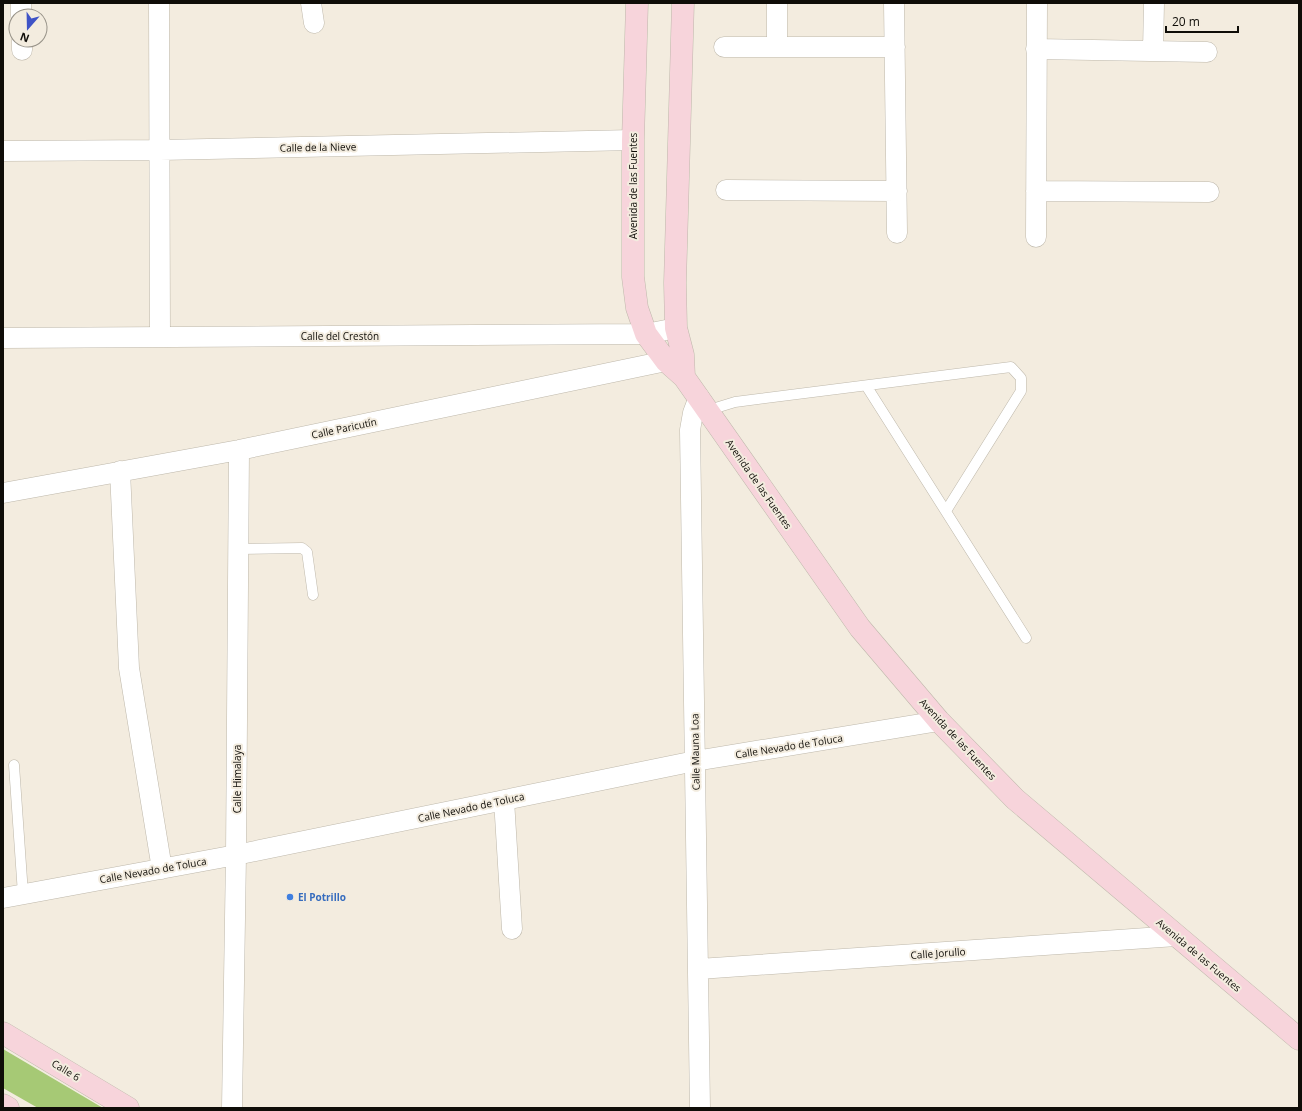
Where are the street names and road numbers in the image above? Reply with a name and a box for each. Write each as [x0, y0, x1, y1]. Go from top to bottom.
street label: Avenida de las Fuentes [626, 132, 640, 239]
street label: Calle de la Nieve [280, 139, 357, 155]
street label: Calle del Crestón [301, 329, 379, 343]
street label: Calle Paricutín [310, 414, 378, 442]
street label: Avenida de las Fuentes [723, 436, 795, 532]
street label: Avenida de las Fuentes [917, 695, 1000, 783]
street label: Calle Mauna Loa [687, 713, 703, 791]
street label: Calle Nevado de Toluca [734, 731, 844, 761]
street label: Calle Himalaya [230, 745, 244, 813]
street label: Calle Nevado de Toluca [417, 789, 525, 825]
street label: Calle Nevado de Toluca [98, 854, 208, 886]
street label: Avenida de las Fuentes [1154, 915, 1245, 995]
street label: Calle Jorullo [910, 944, 966, 962]
street label: Calle 6 [49, 1056, 83, 1084]

